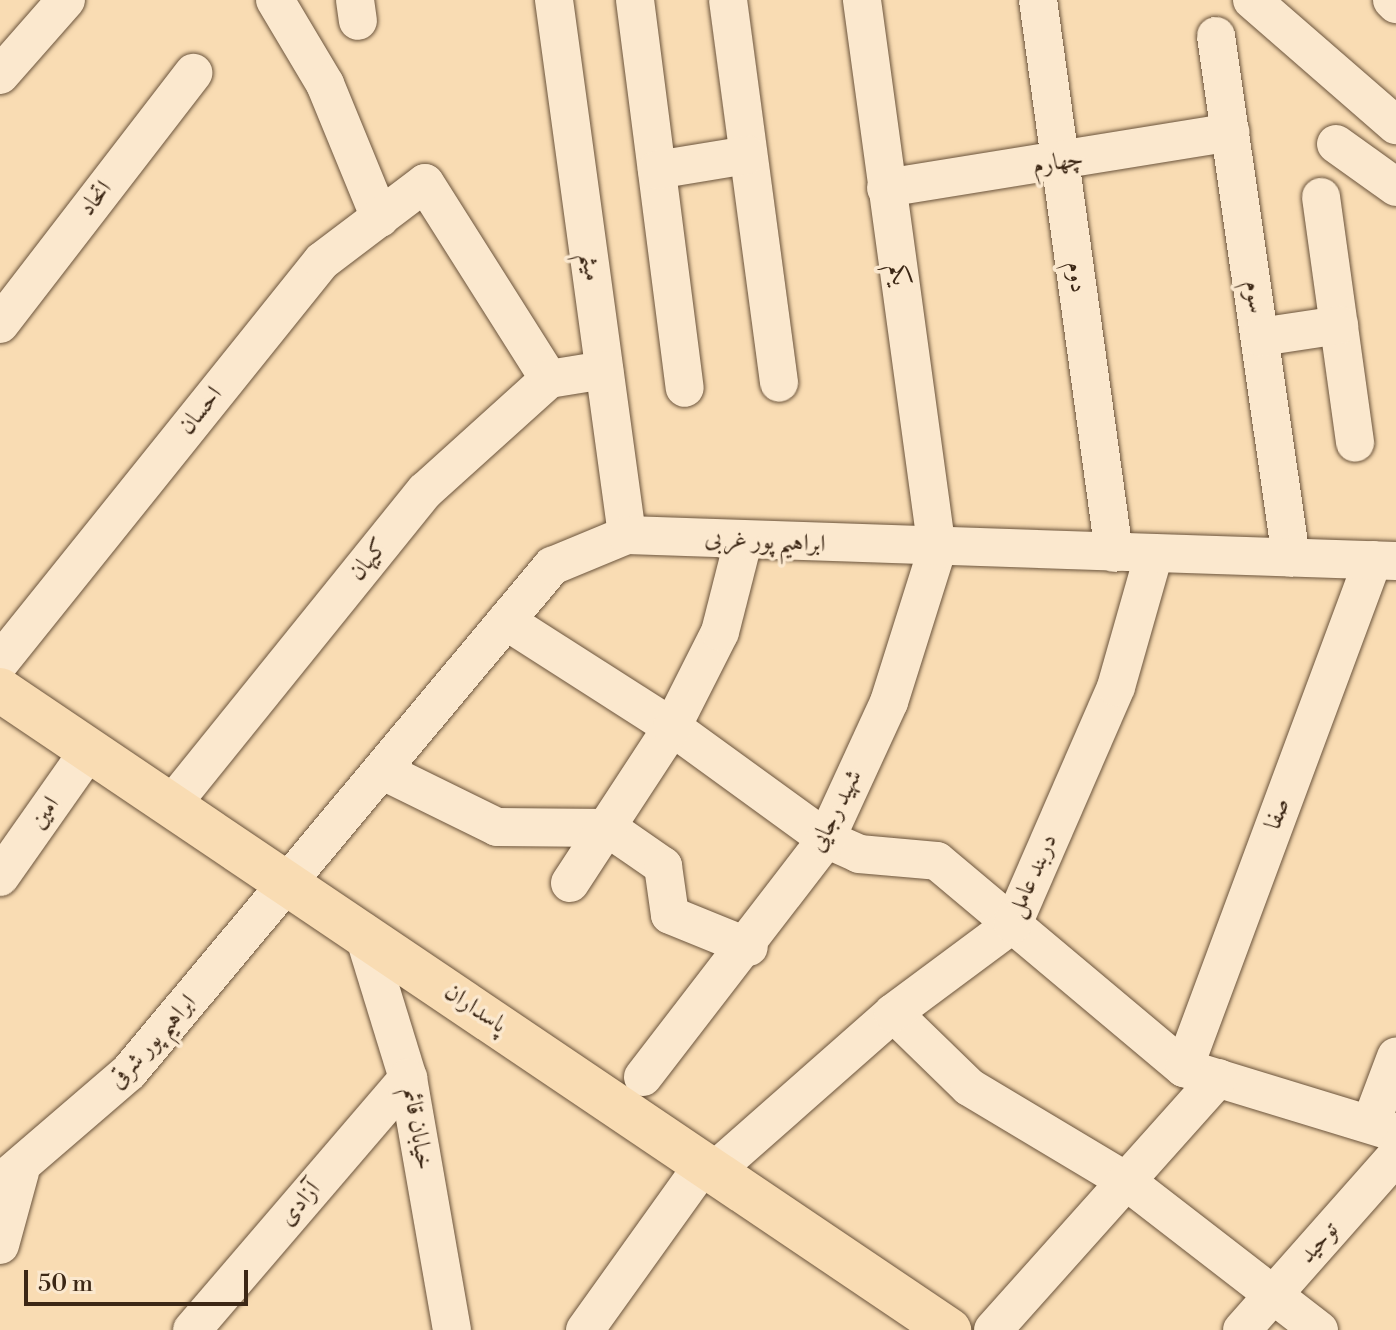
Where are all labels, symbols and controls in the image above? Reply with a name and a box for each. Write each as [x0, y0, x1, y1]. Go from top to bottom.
street label: چهارم [1031, 145, 1085, 181]
street label: اتحاد [73, 176, 119, 222]
street label: میثم [574, 251, 606, 283]
street label: دوم [1060, 260, 1092, 294]
street label: یکم [882, 263, 914, 287]
street label: سوم [1237, 279, 1271, 315]
street label: احسان [173, 381, 229, 441]
street label: ابراهیم پور غربی [704, 524, 826, 560]
street label: کیهان [343, 533, 395, 587]
street label: شهید رجایی [803, 765, 869, 857]
street label: امین [24, 791, 66, 835]
street label: صفا [1259, 794, 1297, 834]
street label: دربند عامل [1002, 830, 1064, 922]
street label: پاسداران [438, 978, 512, 1040]
street label: ابراهیم پور شرقی [103, 989, 203, 1095]
street label: خیابان قائم [396, 1086, 438, 1172]
street label: آزادی [273, 1176, 327, 1232]
street label: توحید [1293, 1216, 1345, 1270]
scale bar [28, 1254, 252, 1304]
text: 50 m [38, 1269, 93, 1299]

